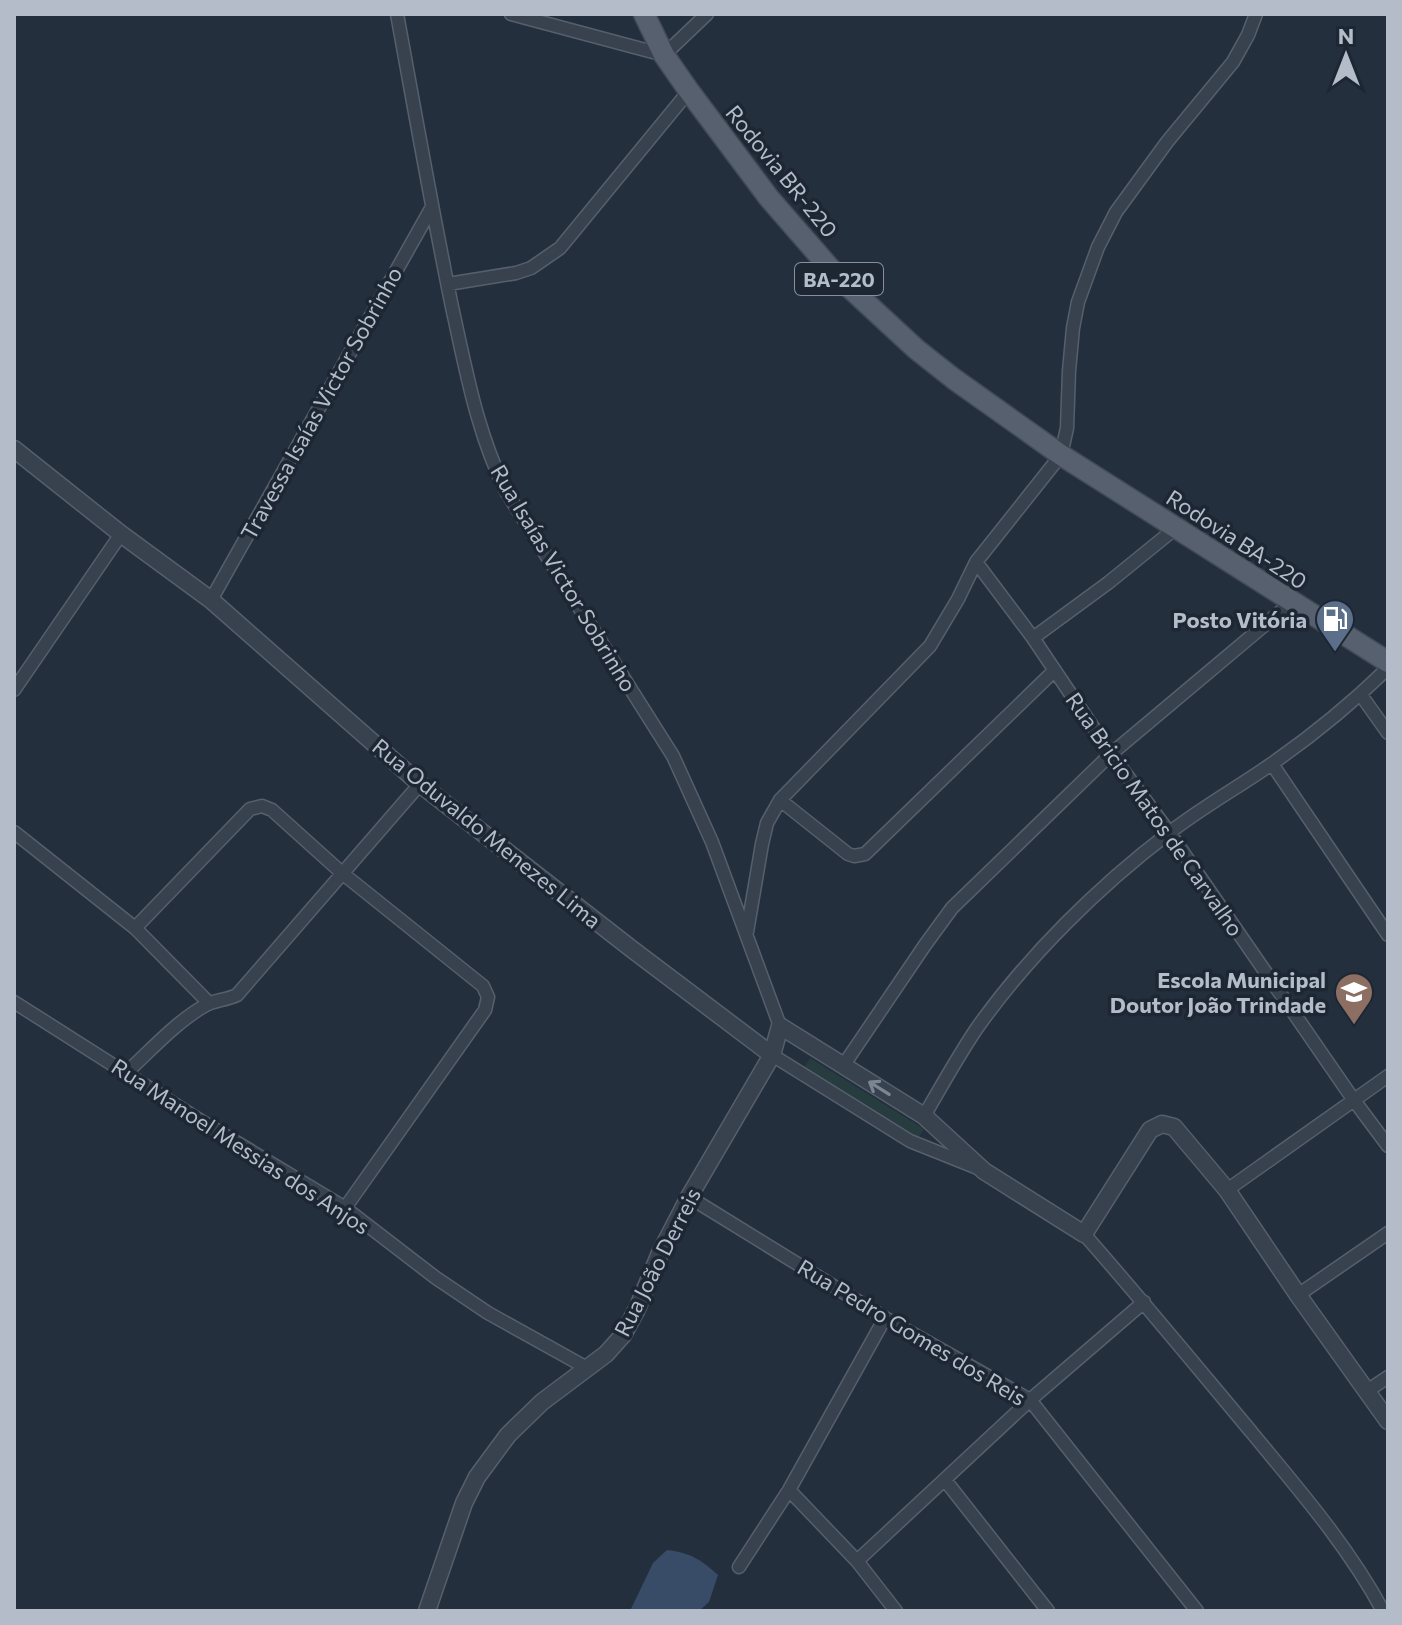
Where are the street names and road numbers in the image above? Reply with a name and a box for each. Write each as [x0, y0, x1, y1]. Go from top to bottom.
street label: Rodovia BR-220 [720, 99, 844, 243]
street label: Travessa Isaías Victor Sobrinho [235, 262, 407, 544]
road number: BA-220 [795, 263, 883, 295]
street label: Rua Isaías Victor Sobrinho [485, 460, 643, 696]
street label: Rodovia BA-220 [1162, 484, 1312, 594]
street label: Rua Bricio Matos de Carvalho [1060, 687, 1250, 941]
street label: Rua Oduvaldo Menezes Lima [367, 732, 607, 934]
street label: Rua Manoel Messias dos Anjos [107, 1052, 375, 1240]
street label: Rua João Derreis [608, 1183, 706, 1341]
street label: Rua Pedro Gomes dos Reis [793, 1253, 1031, 1411]

